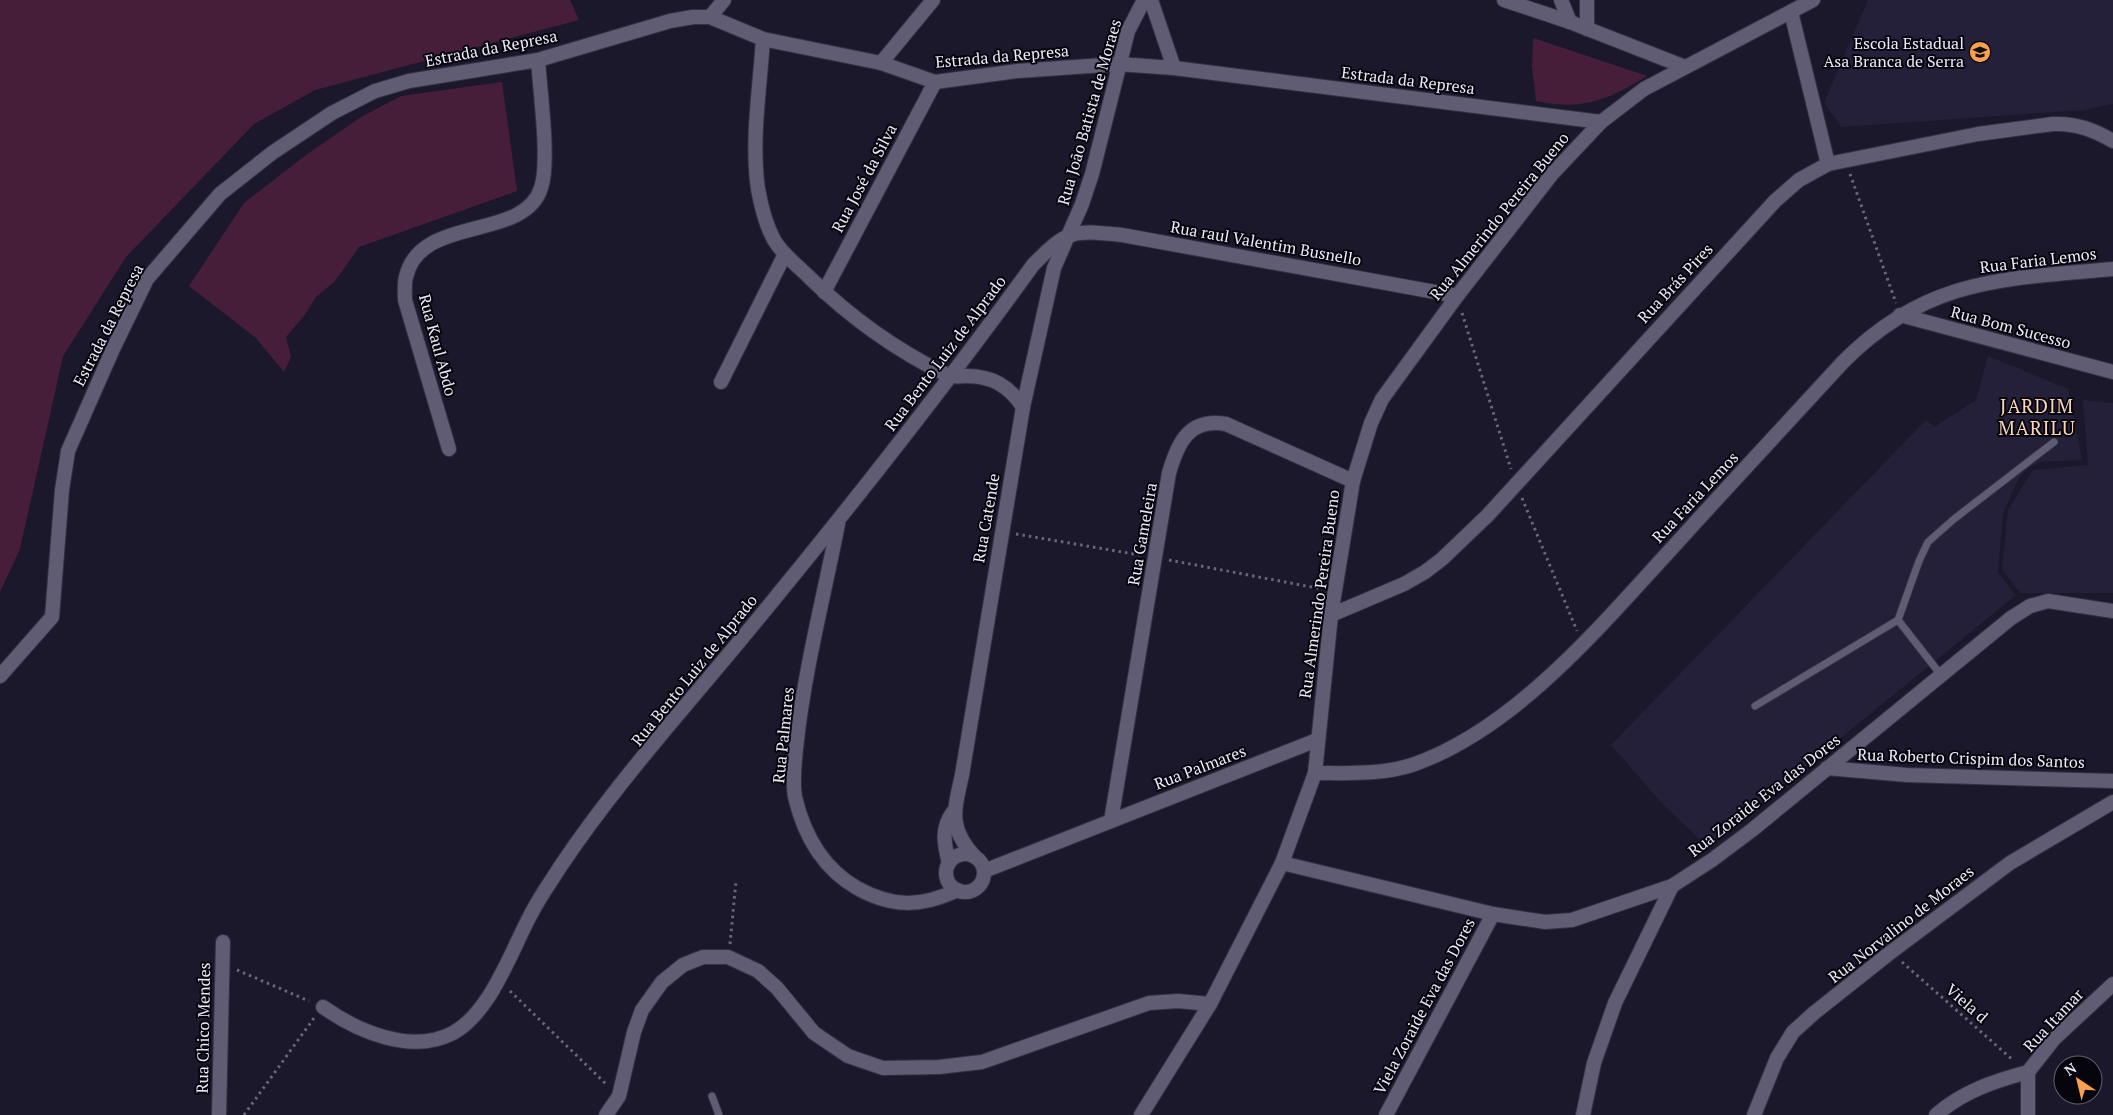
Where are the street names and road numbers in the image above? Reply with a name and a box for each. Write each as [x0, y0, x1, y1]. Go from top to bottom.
street label: Rua João Batista de Moraes [1052, 16, 1126, 208]
street label: Estrada da Represa [423, 24, 559, 72]
street label: Estrada da Represa [934, 39, 1070, 73]
street label: Estrada da Represa [1340, 61, 1476, 99]
street label: Rua José da Silva [826, 120, 902, 236]
street label: Rua Almerindo Pereira Bueno [1424, 127, 1574, 305]
street label: Rua raul Valentim Busnello [1169, 215, 1363, 271]
street label: Rua Brás Pires [1632, 238, 1718, 328]
street label: Rua Faria Lemos [1978, 242, 2098, 278]
street label: Estrada da Represa [68, 260, 148, 390]
street label: Rua Bento Luiz de Alprado [879, 271, 1011, 435]
street label: Rua Kaul Abdo [414, 292, 462, 399]
street label: Rua Bom Sucesso [1949, 300, 2074, 354]
street label: Rua Faria Lemos [1647, 446, 1743, 547]
street label: Rua Catende [967, 472, 1005, 564]
street label: Rua Gameleira [1122, 481, 1162, 587]
street label: Rua Almerindo Pereira Bueno [1293, 488, 1345, 700]
street label: Rua Bento Luiz de Alprado [626, 589, 762, 750]
street label: Rua Palmares [767, 686, 799, 784]
street label: Rua Zoraide Eva das Dores [1683, 728, 1845, 862]
street label: Rua Palmares [1151, 739, 1249, 795]
street label: Rua Roberto Crispim dos Santos [1857, 743, 2085, 773]
street label: Rua Norvalino de Moraes [1824, 860, 1978, 988]
street label: Viela Zoraide Eva das Dores [1368, 914, 1480, 1098]
street label: Rua Chico Mendes [191, 962, 215, 1094]
street label: Viela d [1941, 978, 1993, 1028]
street label: Rua Itamar [2018, 983, 2089, 1056]

